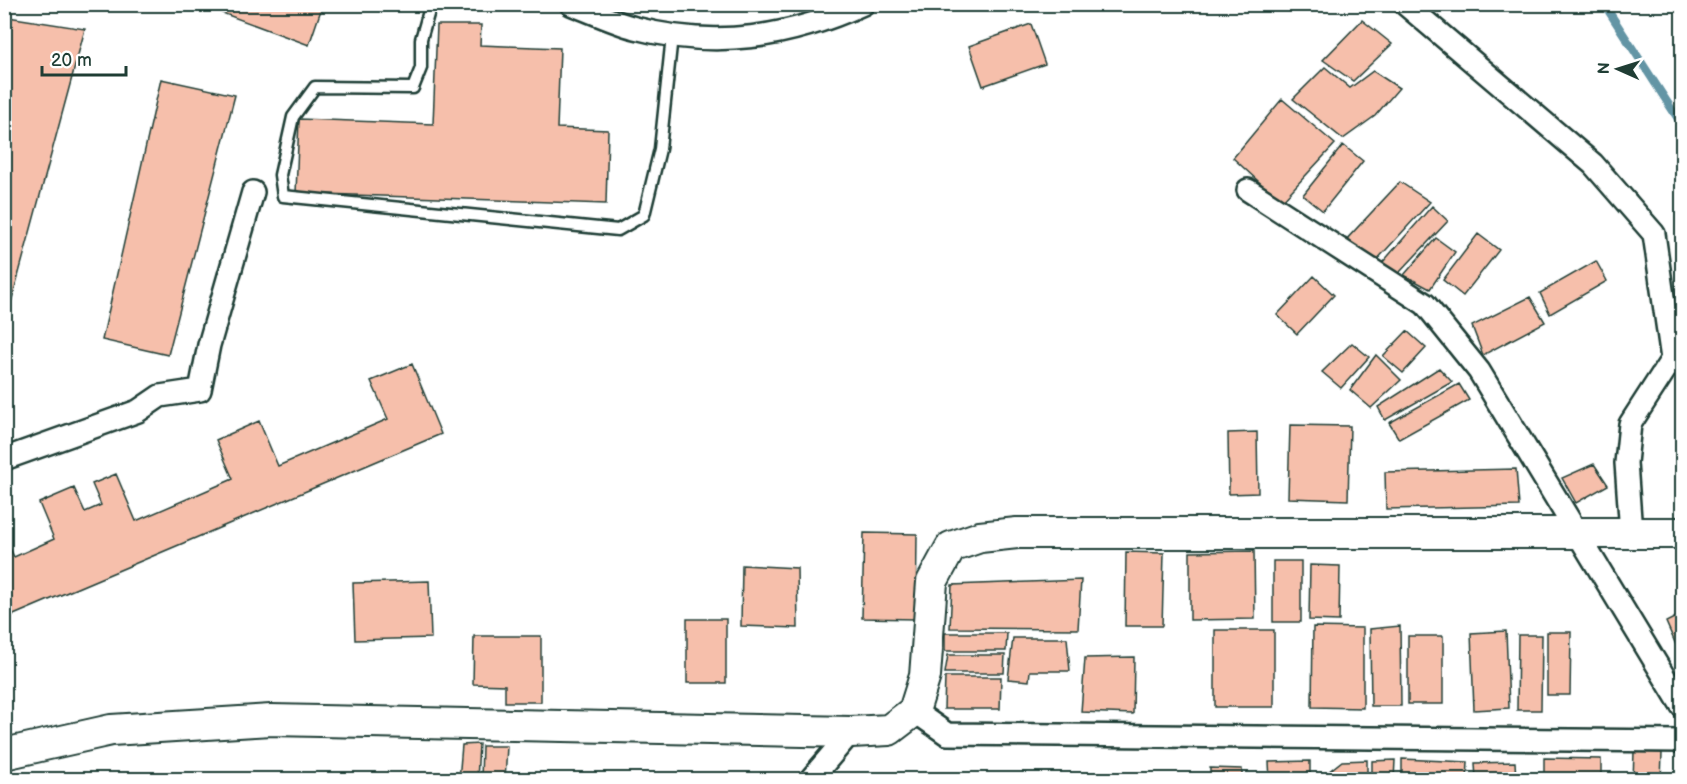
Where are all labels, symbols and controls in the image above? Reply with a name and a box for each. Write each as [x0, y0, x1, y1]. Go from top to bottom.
scale bar [42, 39, 126, 77]
north arrow [1588, 39, 1648, 99]
text: 20 m [51, 50, 92, 71]
text: N [1595, 62, 1614, 75]

